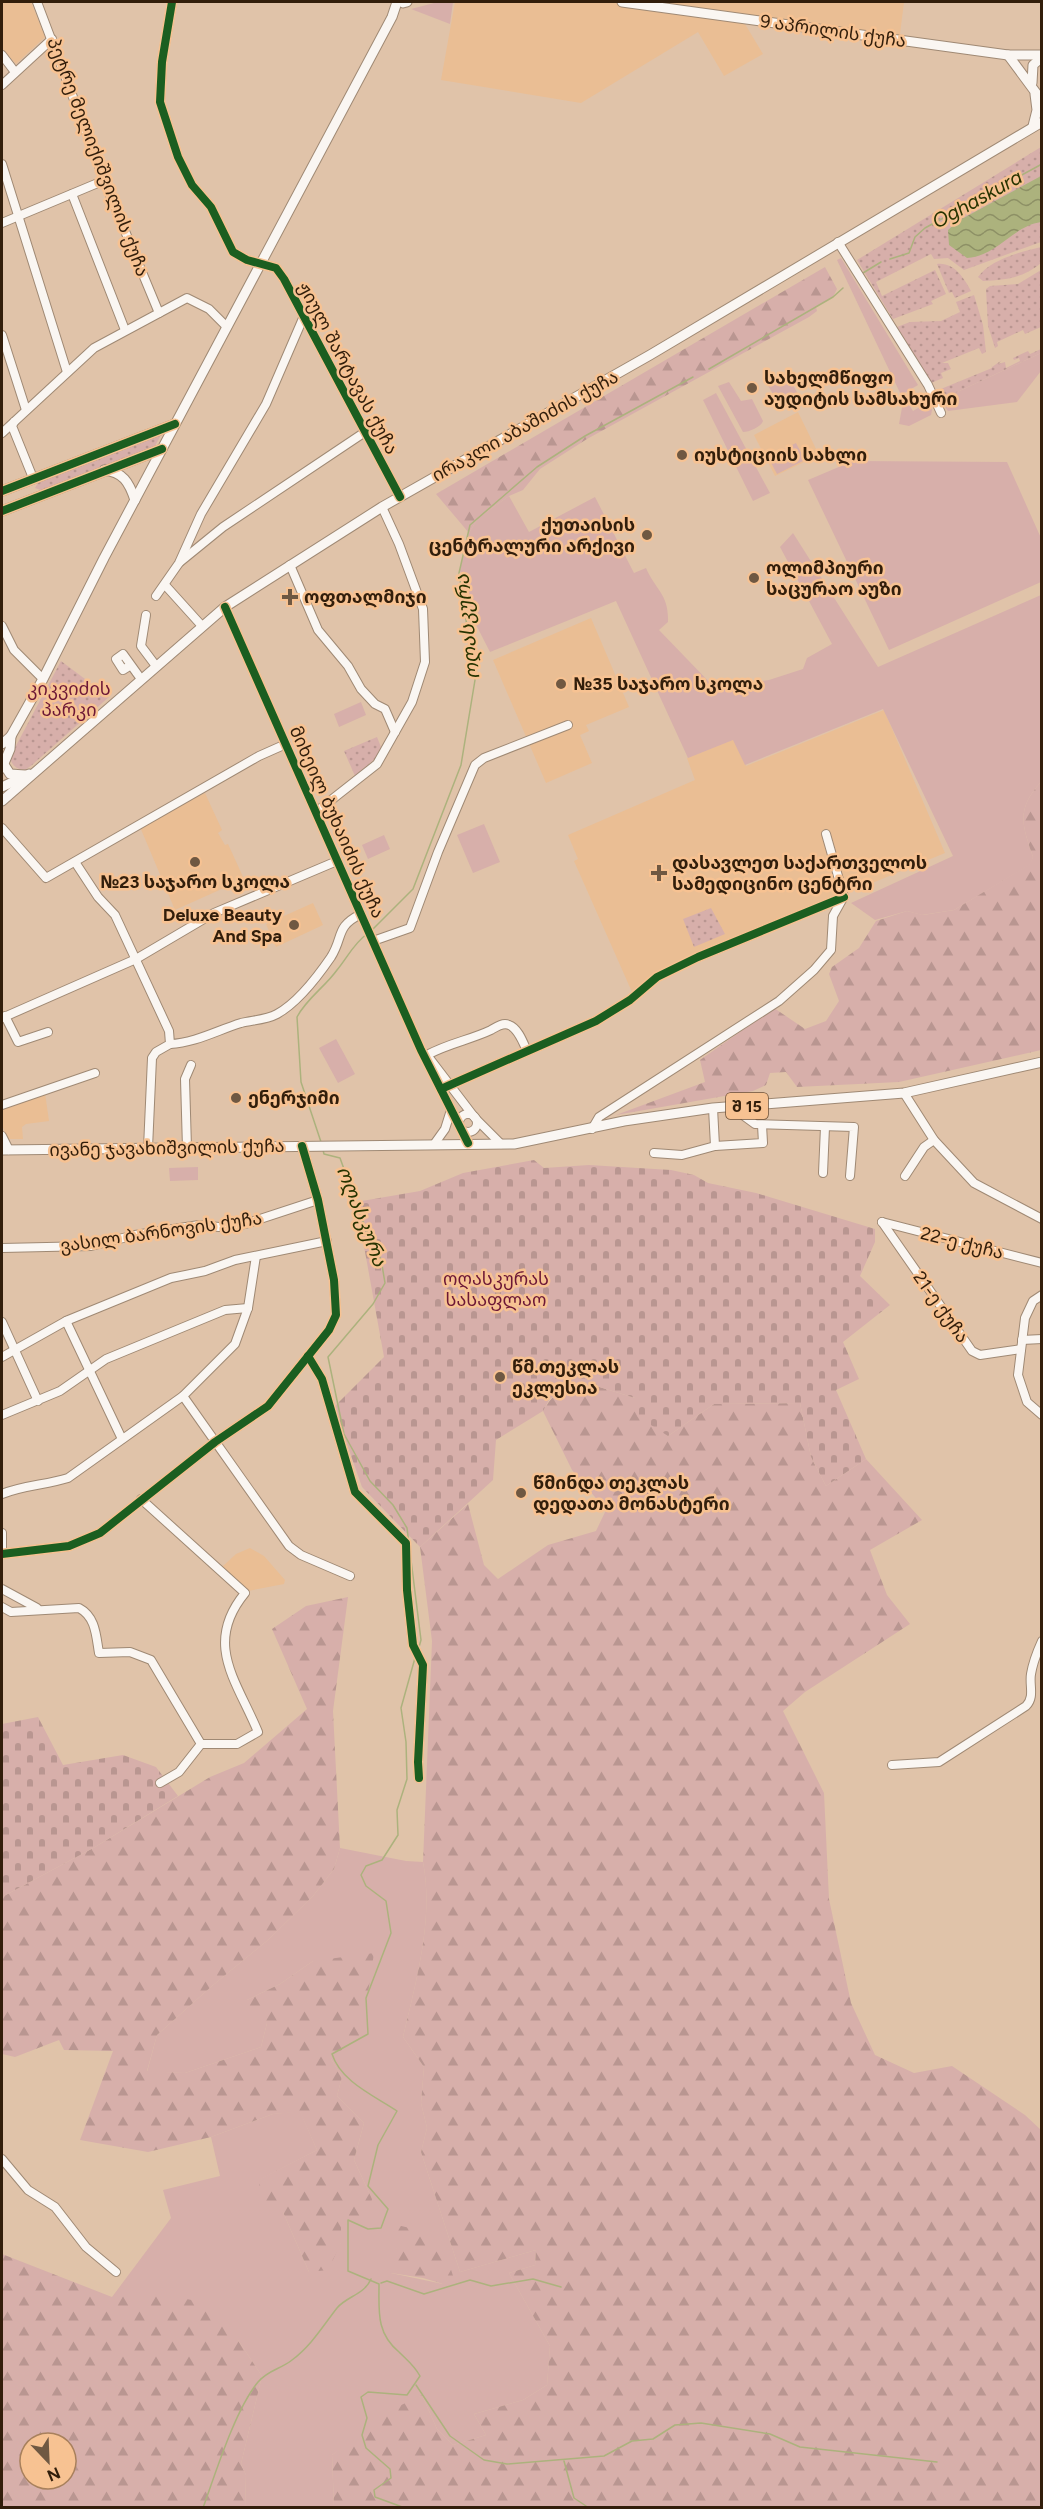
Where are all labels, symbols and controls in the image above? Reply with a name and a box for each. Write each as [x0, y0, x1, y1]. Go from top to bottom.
street label: 9 აპრილის ქუჩა [759, 10, 907, 52]
street label: პეტრე მელიქიშვილის ქუჩა [42, 35, 154, 279]
water label: Oghaskura [928, 164, 1026, 233]
street label: ჟიულ შარტავას ქუჩა [293, 278, 403, 458]
street label: ირაკლი აბაშიძის ქუჩა [428, 366, 622, 486]
place label: სახელმწიფო აუდიტის სამსახური [764, 367, 957, 410]
marker: სახელმწიფო აუდიტის სამსახური [745, 381, 759, 395]
place label: იუსტიციის სახლი [694, 444, 867, 466]
marker: იუსტიციის სახლი [675, 448, 689, 462]
place label: ქუთაისის ცენტრალური არქივი [429, 514, 635, 557]
marker: ქუთაისის ცენტრალური არქივი [640, 528, 654, 542]
place label: ოლიმპიური საცურაო აუზი [766, 557, 902, 600]
marker: ოლიმპიური საცურაო აუზი [747, 571, 761, 585]
water label: ოღასკურა [449, 572, 484, 681]
place label: ოფთალმიჯი [304, 586, 427, 608]
marker: ოფთალმიჯი [281, 588, 299, 606]
place label: №35 საჯარო სკოლა [573, 673, 763, 695]
marker: №35 საჯარო სკოლა [554, 677, 568, 691]
park label: კიკვიძის პარკი [27, 678, 111, 721]
street label: მიხეილ ბუხაიძის ქუჩა [285, 723, 389, 921]
place label: დასავლეთ საქართველოს სამედიცინო ცენტრი [672, 852, 927, 895]
marker: №23 საჯარო სკოლა [188, 855, 202, 869]
marker: დასავლეთ საქართველოს სამედიცინო ცენტრი [650, 864, 668, 882]
place label: №23 საჯარო სკოლა [100, 871, 290, 893]
place label: Deluxe Beauty And Spa [163, 904, 283, 947]
marker: Deluxe Beauty And Spa [287, 918, 301, 932]
place label: ენერჯიმი [248, 1087, 340, 1109]
marker: ენერჯიმი [229, 1091, 243, 1105]
road number: შ 15 [726, 1093, 768, 1119]
street label: ივანე ჯავახიშვილის ქუჩა [49, 1135, 285, 1161]
water label: ოღასკურა [332, 1162, 392, 1271]
street label: ვასილ ბარნოვის ქუჩა [59, 1207, 263, 1257]
street label: 22-ე ქუჩა [918, 1222, 1006, 1264]
street label: 21-ე ქუჩა [908, 1267, 974, 1347]
park label: ოღასკურას სასაფლაო [443, 1268, 549, 1311]
place label: წმ.თეკლას ეკლესია [512, 1356, 619, 1399]
marker: წმ.თეკლას ეკლესია [493, 1370, 507, 1384]
place label: წმინდა თეკლას დედათა მონასტერი [533, 1472, 730, 1515]
marker: წმინდა თეკლას დედათა მონასტერი [514, 1486, 528, 1500]
north arrow [18, 2431, 78, 2491]
text: N [44, 2463, 63, 2486]

